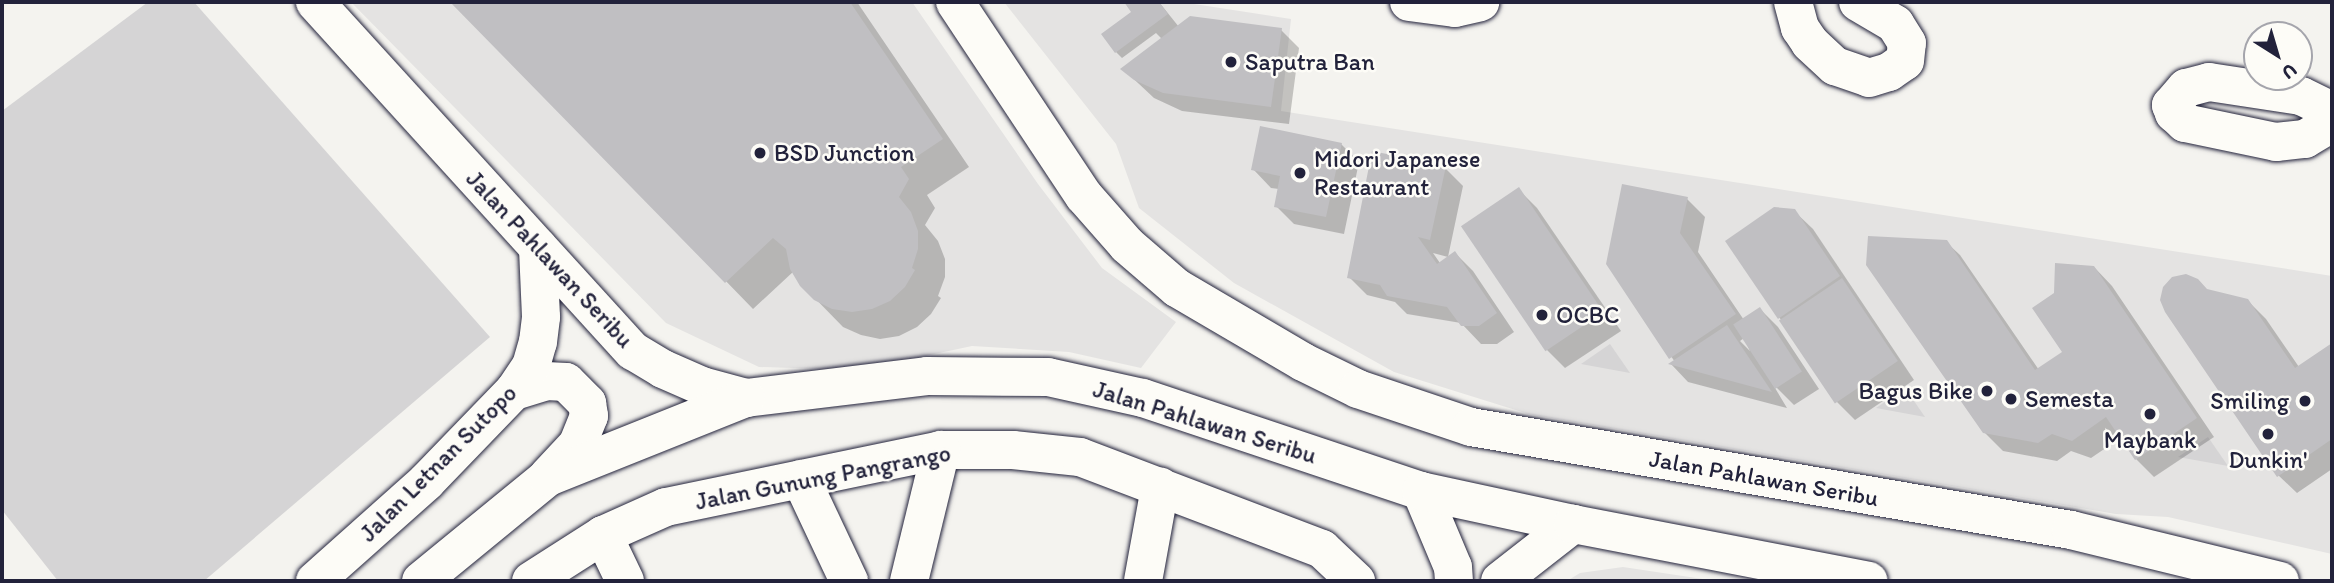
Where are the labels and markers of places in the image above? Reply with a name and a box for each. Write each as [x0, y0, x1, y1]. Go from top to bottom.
place label: Saputra Ban [1245, 48, 1375, 76]
marker: Saputra Ban [1223, 54, 1239, 70]
place label: BSD Junction [774, 139, 914, 167]
marker: BSD Junction [752, 145, 768, 161]
place label: Midori Japanese Restaurant [1314, 145, 1480, 201]
marker: Midori Japanese Restaurant [1292, 165, 1308, 181]
place label: OCBC [1556, 301, 1619, 329]
marker: OCBC [1534, 307, 1550, 323]
place label: Bagus Bike [1858, 377, 1973, 405]
marker: Bagus Bike [1979, 383, 1995, 399]
place label: Semesta [2025, 385, 2114, 413]
place label: Smiling [2210, 387, 2289, 415]
marker: Semesta [2003, 391, 2019, 407]
marker: Smiling [2295, 391, 2315, 411]
marker: Maybank [2142, 406, 2158, 422]
place label: Maybank [2104, 426, 2196, 454]
marker: Dunkin' [2260, 426, 2276, 442]
place label: Dunkin' [2228, 446, 2308, 474]

